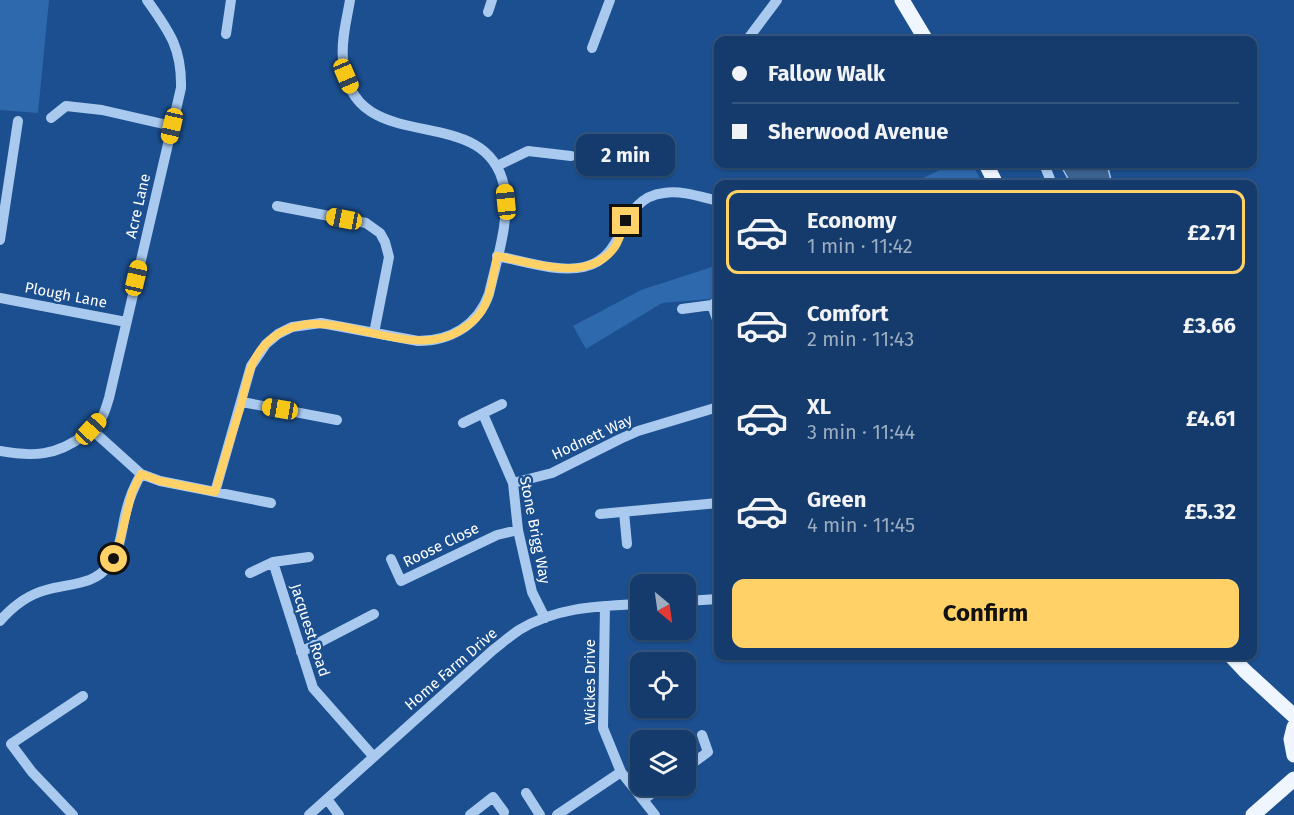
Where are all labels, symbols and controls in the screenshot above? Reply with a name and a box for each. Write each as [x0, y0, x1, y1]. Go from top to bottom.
car [331, 56, 361, 96]
text: Fallow Walk [768, 60, 885, 87]
car [159, 106, 185, 146]
text: Sherwood Avenue [768, 118, 949, 145]
callout: 2 min [576, 134, 676, 176]
text: 2 min [601, 143, 650, 167]
street label: Acre Lane [122, 172, 154, 240]
car [495, 183, 517, 221]
icon: car [735, 205, 789, 259]
car [325, 207, 363, 231]
route end [612, 207, 639, 234]
text: Economy [807, 207, 896, 234]
text: £2.71 [1187, 219, 1236, 246]
text: 1 min · 11:42 [807, 234, 913, 258]
car [123, 258, 149, 298]
street label: Plough Lane [23, 278, 109, 312]
icon: car [735, 298, 789, 352]
text: Comfort [807, 300, 888, 327]
text: £3.66 [1183, 312, 1236, 339]
text: 2 min · 11:43 [807, 327, 914, 351]
icon: car [735, 391, 789, 445]
text: XL [807, 393, 831, 420]
car [261, 397, 299, 421]
text: £4.61 [1186, 405, 1236, 432]
car [72, 410, 110, 448]
street label: Hodnett Way [549, 410, 636, 464]
text: 3 min · 11:44 [807, 420, 915, 444]
street label: Stone Brigg Way [516, 475, 554, 586]
icon: car [735, 484, 789, 538]
text: Green [807, 486, 866, 513]
text: £5.32 [1184, 498, 1236, 525]
text: 4 min · 11:45 [807, 513, 915, 537]
street label: Roose Close [400, 519, 482, 571]
route start [100, 545, 127, 572]
north arrow [630, 574, 696, 640]
map controls [630, 574, 696, 796]
button: Confirm [732, 579, 1239, 648]
street label: Jacquest Road [287, 581, 333, 679]
street label: Home Farm Drive [401, 624, 501, 714]
street label: Wickes Drive [581, 639, 599, 725]
button: locate [630, 652, 696, 718]
button: layers [630, 730, 696, 796]

